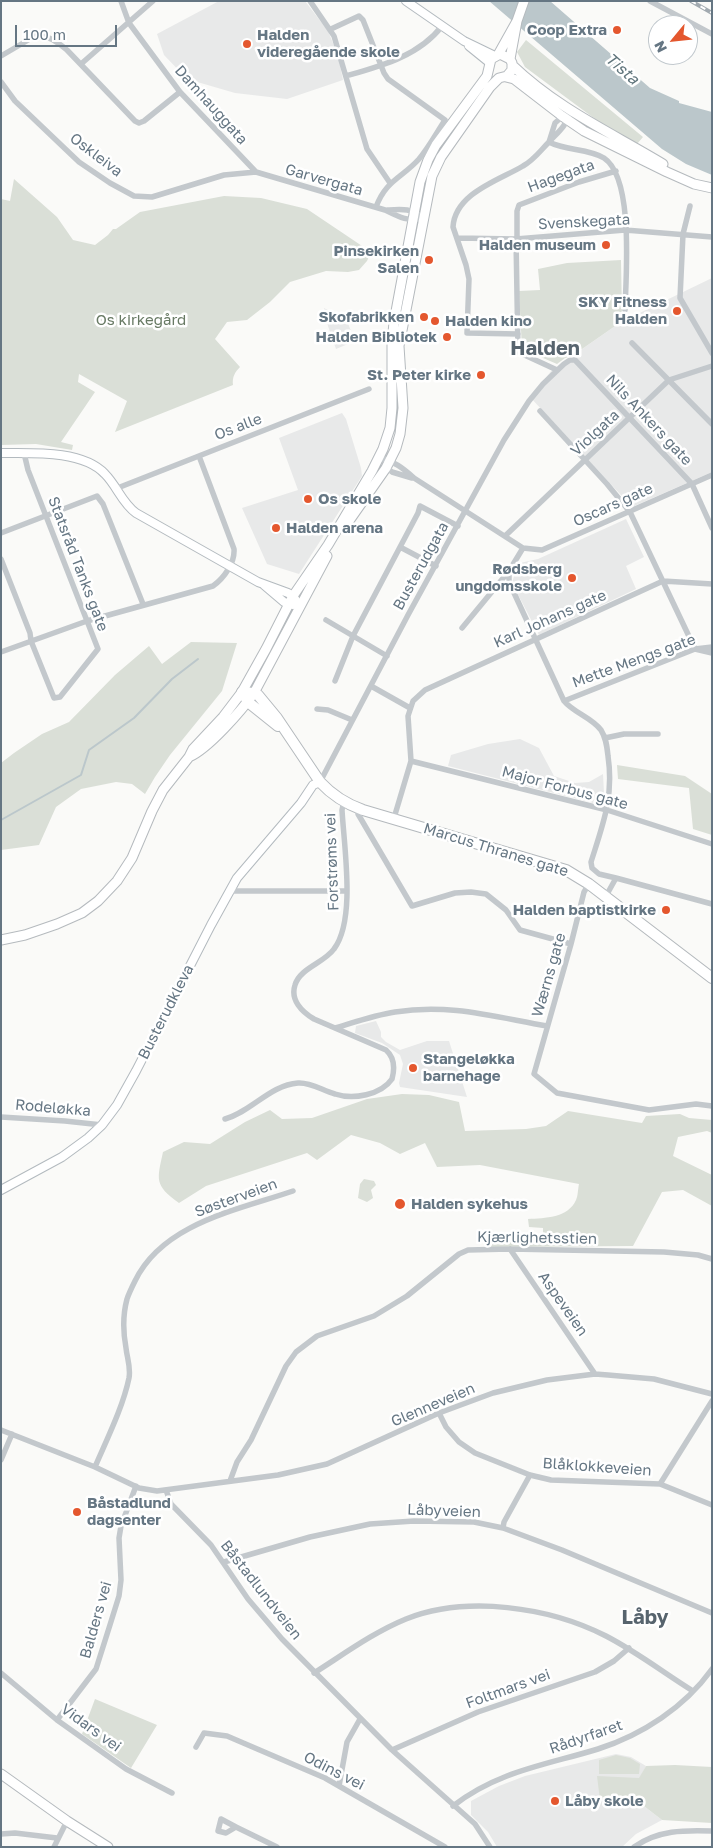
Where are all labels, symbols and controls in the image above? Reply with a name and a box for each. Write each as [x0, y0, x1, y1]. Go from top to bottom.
scale bar [18, 15, 120, 47]
north arrow [648, 15, 698, 65]
place label: Coop Extra [527, 21, 607, 39]
marker: Coop Extra [611, 24, 623, 36]
text: 100 m [23, 25, 66, 43]
place label: Halden videregående skole [257, 26, 400, 61]
marker: Halden videregående skole [241, 38, 253, 50]
text: N [650, 38, 670, 56]
water label: Tista [601, 49, 643, 89]
street label: Damhauggata [171, 62, 251, 148]
street label: Oskleiva [66, 129, 126, 181]
street label: Hagegata [525, 156, 597, 196]
street label: Garvergata [283, 160, 365, 200]
street label: Svenskegata [537, 211, 631, 233]
place label: Halden museum [479, 236, 596, 254]
marker: Halden museum [600, 239, 612, 251]
place label: Pinsekirken Salen [334, 242, 419, 277]
marker: Pinsekirken Salen [423, 254, 435, 266]
place label: SKY Fitness Halden [578, 293, 667, 328]
marker: SKY Fitness Halden [671, 305, 683, 317]
place label: Skofabrikken [319, 308, 414, 326]
park label: Os kirkegård [96, 311, 186, 329]
marker: Skofabrikken [418, 311, 430, 323]
place label: Halden kino [445, 312, 532, 330]
marker: Halden kino [429, 315, 441, 327]
place label: Halden Bibliotek [316, 328, 437, 346]
marker: Halden Bibliotek [441, 331, 453, 343]
district label: Halden [510, 337, 580, 361]
place label: St. Peter kirke [367, 366, 471, 384]
marker: St. Peter kirke [475, 369, 487, 381]
street label: Nils Ankers gate [602, 371, 696, 469]
street label: Violgata [567, 406, 623, 460]
street label: Os alle [212, 410, 264, 444]
street label: Oscars gate [570, 479, 656, 531]
place label: Os skole [318, 490, 381, 508]
marker: Os skole [302, 493, 314, 505]
street label: Statsråd Tanks gate [44, 494, 112, 634]
place label: Halden arena [286, 519, 383, 537]
street label: Busterudgata [389, 519, 453, 613]
marker: Halden arena [270, 522, 282, 534]
place label: Rødsberg ungdomsskole [455, 560, 562, 595]
marker: Rødsberg ungdomsskole [566, 572, 578, 584]
street label: Karl Johans gate [491, 586, 609, 652]
street label: Mette Mengs gate [570, 630, 698, 692]
street label: Major Forbus gate [500, 763, 630, 813]
street label: Forstrøms vei [321, 813, 343, 911]
street label: Marcus Thranes gate [421, 819, 571, 881]
place label: Halden baptistkirke [513, 901, 656, 919]
marker: Halden baptistkirke [660, 904, 672, 916]
street label: Wærns gate [528, 931, 570, 1019]
street label: Busterudkleva [134, 962, 198, 1062]
place label: Stangeløkka barnehage [423, 1050, 515, 1085]
marker: Stangeløkka barnehage [407, 1062, 419, 1074]
street label: Rodeløkka [14, 1096, 92, 1120]
street label: Søsterveien [192, 1175, 280, 1221]
place label: Halden sykehus [411, 1195, 528, 1213]
marker: Halden sykehus [393, 1197, 407, 1211]
street label: Kjærlighetsstien [477, 1228, 597, 1248]
street label: Aspeveien [534, 1268, 592, 1340]
street label: Glenneveien [388, 1379, 478, 1431]
street label: Blåklokkeveien [542, 1454, 652, 1480]
place label: Båstadlund dagsenter [87, 1494, 171, 1529]
street label: Låbyveien [407, 1501, 481, 1521]
marker: Båstadlund dagsenter [71, 1506, 83, 1518]
street label: Båstadlundveien [217, 1537, 305, 1643]
street label: Balders vei [76, 1579, 116, 1661]
district label: Låby [621, 1606, 669, 1630]
street label: Foltmars vei [463, 1665, 553, 1713]
street label: Vidars vei [57, 1700, 125, 1756]
street label: Rådyrfaret [547, 1716, 625, 1758]
street label: Odins vei [300, 1748, 368, 1794]
place label: Låby skole [565, 1792, 644, 1810]
marker: Låby skole [549, 1795, 561, 1807]

